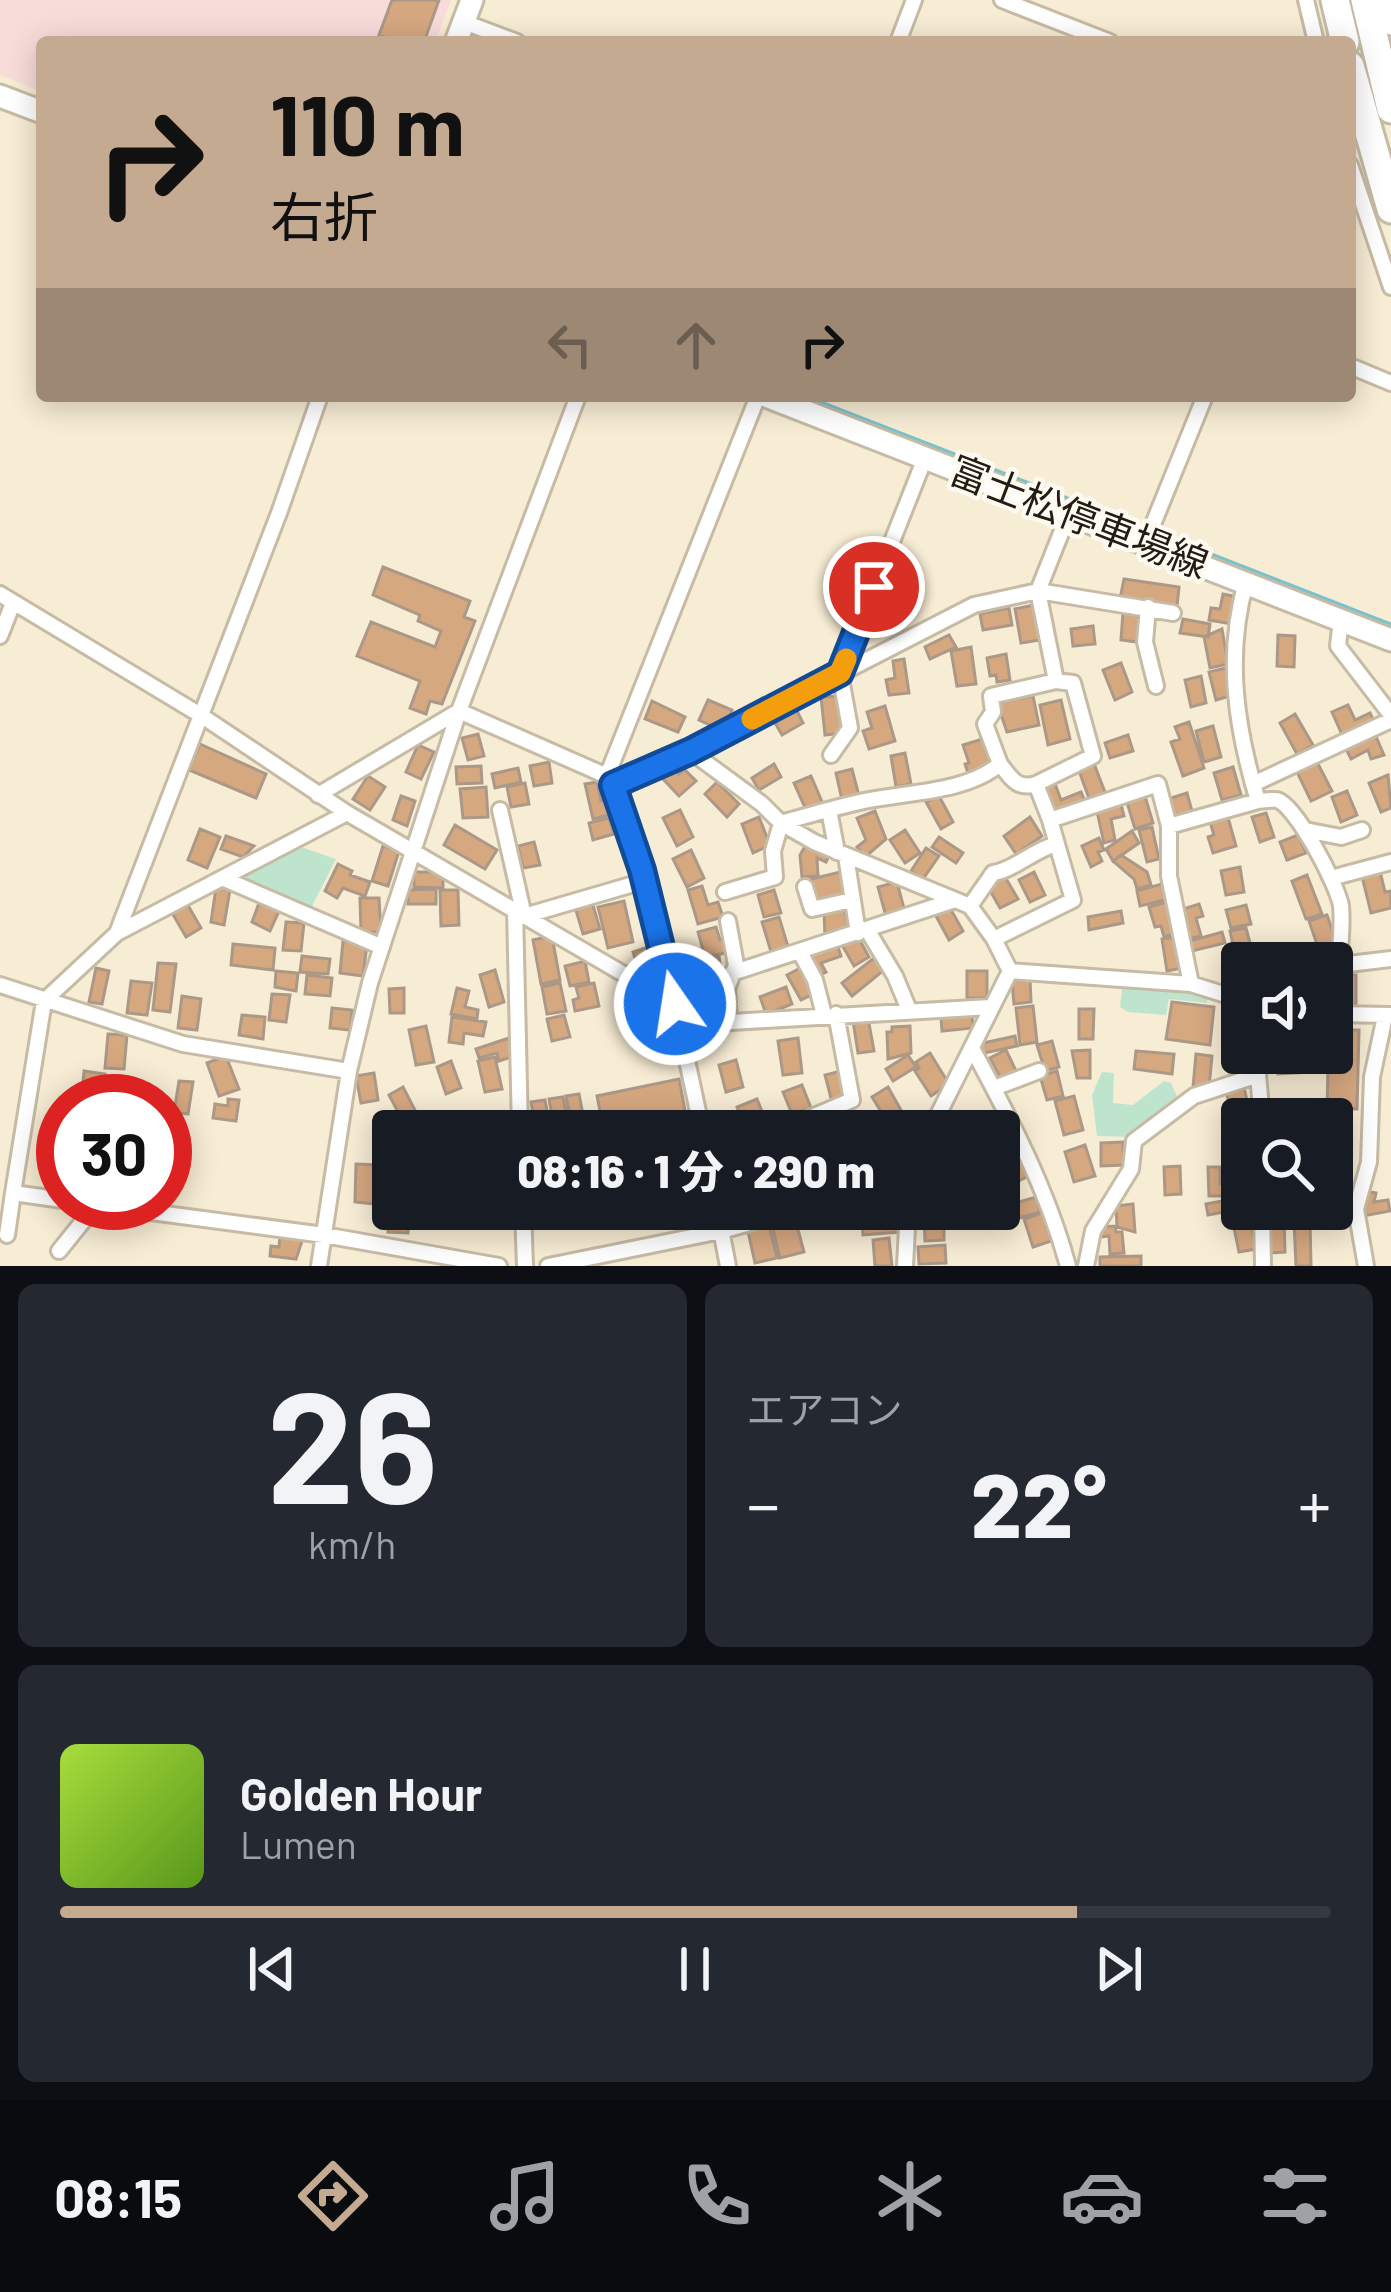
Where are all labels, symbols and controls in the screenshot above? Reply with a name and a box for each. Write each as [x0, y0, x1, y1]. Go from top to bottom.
text: 110 m [270, 72, 465, 173]
icon: right [72, 84, 228, 240]
text: 右折 [270, 183, 378, 248]
icon: left [537, 312, 603, 378]
icon: ahead [663, 312, 729, 378]
icon: right [789, 312, 855, 378]
street label: 富士松停車場線 [944, 445, 1215, 586]
pin [823, 536, 925, 638]
icon: arrive [841, 554, 907, 620]
position arrow [612, 941, 738, 1067]
map controls [1221, 942, 1353, 1230]
button: sound [1221, 942, 1353, 1074]
speed limit sign: 30 [36, 1074, 192, 1230]
button: search [1221, 1098, 1353, 1230]
text: 08:16 · 1 分 · 290 m [517, 1143, 875, 1197]
text: 26 [267, 1348, 438, 1535]
text: エアコン [747, 1385, 903, 1432]
text: 22° [971, 1448, 1107, 1556]
text: − [747, 1463, 780, 1542]
text: + [1298, 1463, 1331, 1542]
text: km/h [308, 1520, 396, 1567]
text: Golden Hour [240, 1766, 482, 1820]
text: Lumen [240, 1820, 357, 1867]
icon: previous [239, 1936, 305, 2002]
icon: pause [662, 1936, 728, 2002]
icon: next [1086, 1936, 1152, 2002]
icon: directions [291, 2154, 375, 2238]
icon: music [483, 2154, 567, 2238]
icon: phone [675, 2154, 759, 2238]
icon: climate [868, 2154, 952, 2238]
icon: car [1060, 2154, 1144, 2238]
icon: filters [1253, 2154, 1337, 2238]
text: 08:15 [54, 2164, 182, 2229]

